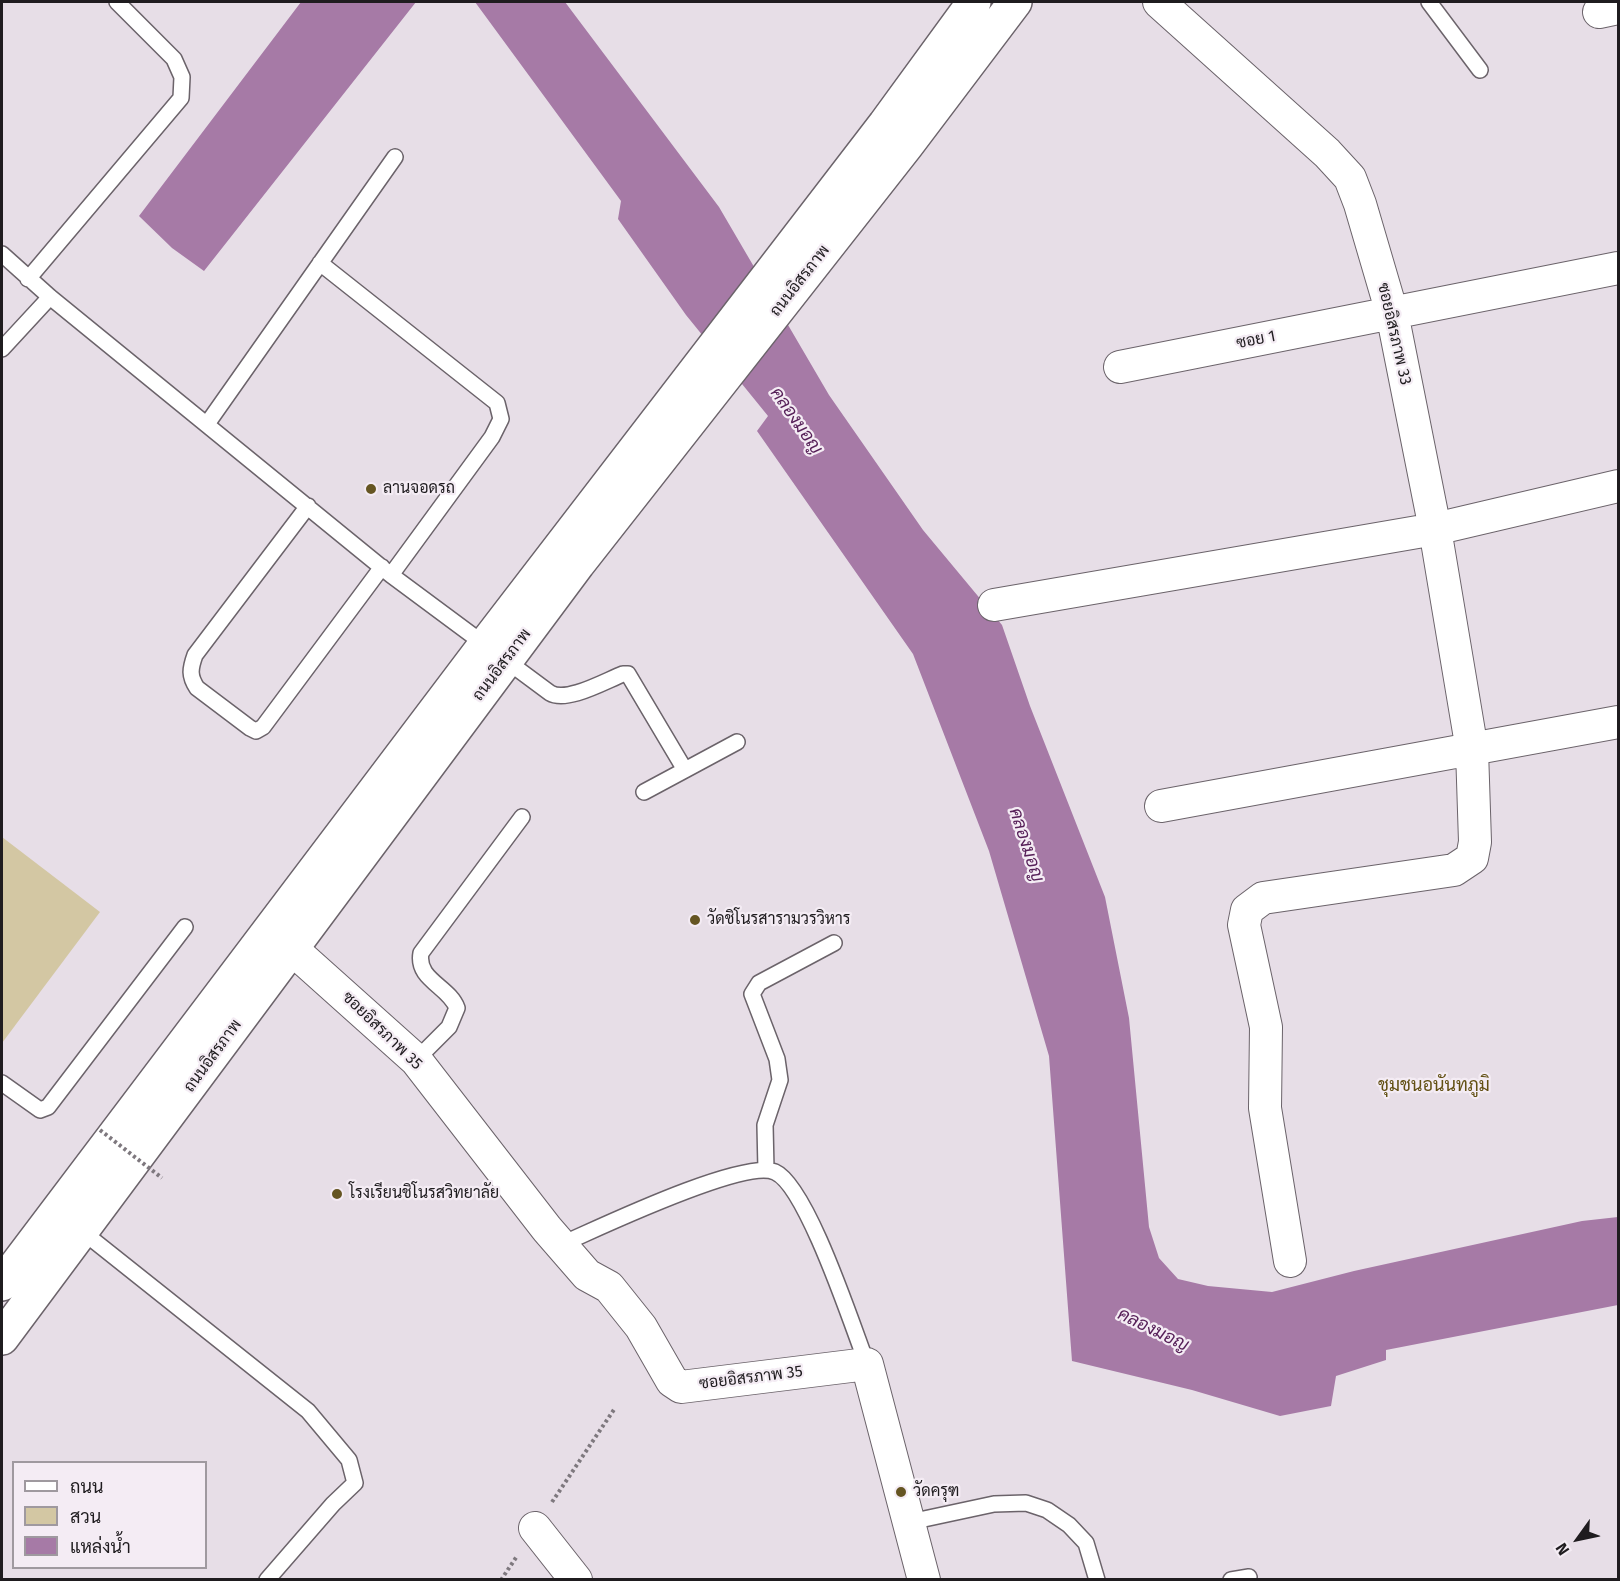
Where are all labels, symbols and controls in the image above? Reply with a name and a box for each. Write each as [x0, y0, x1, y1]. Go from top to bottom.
street label: ถนนอิสรภาพ [766, 242, 834, 320]
street label: ซอยอิสรภาพ 33 [1373, 281, 1415, 387]
street label: ซอย 1 [1235, 327, 1277, 353]
water label: คลองมอญ [765, 383, 827, 459]
place label: ลานจอดรถ [383, 479, 455, 499]
marker: ลานจอดรถ [364, 482, 378, 496]
street label: ถนนอิสรภาพ [469, 625, 535, 705]
water label: คลองมอญ [1004, 805, 1048, 885]
place label: วัดชิโนรสารามวรวิหาร [707, 910, 851, 930]
marker: วัดชิโนรสารามวรวิหาร [688, 913, 702, 927]
street label: ซอยอิสรภาพ 35 [338, 988, 426, 1074]
street label: ถนนอิสรภาพ [180, 1016, 246, 1096]
district label: ชุมชนอนันทภูมิ [1378, 1075, 1490, 1097]
place label: โรงเรียนชิโนรสวิทยาลัย [349, 1184, 499, 1204]
marker: โรงเรียนชิโนรสวิทยาลัย [330, 1187, 344, 1201]
water label: คลองมอญ [1114, 1304, 1192, 1356]
street label: ซอยอิสรภาพ 35 [698, 1362, 804, 1394]
legend [12, 1461, 207, 1569]
text: ถนน [70, 1476, 103, 1498]
place label: วัดครุฑ [913, 1482, 959, 1502]
marker: วัดครุฑ [894, 1485, 908, 1499]
text: สวน [70, 1506, 101, 1528]
north arrow [1548, 1509, 1608, 1569]
text: แหล่งน้ำ [70, 1536, 131, 1558]
text: N [1552, 1539, 1573, 1559]

